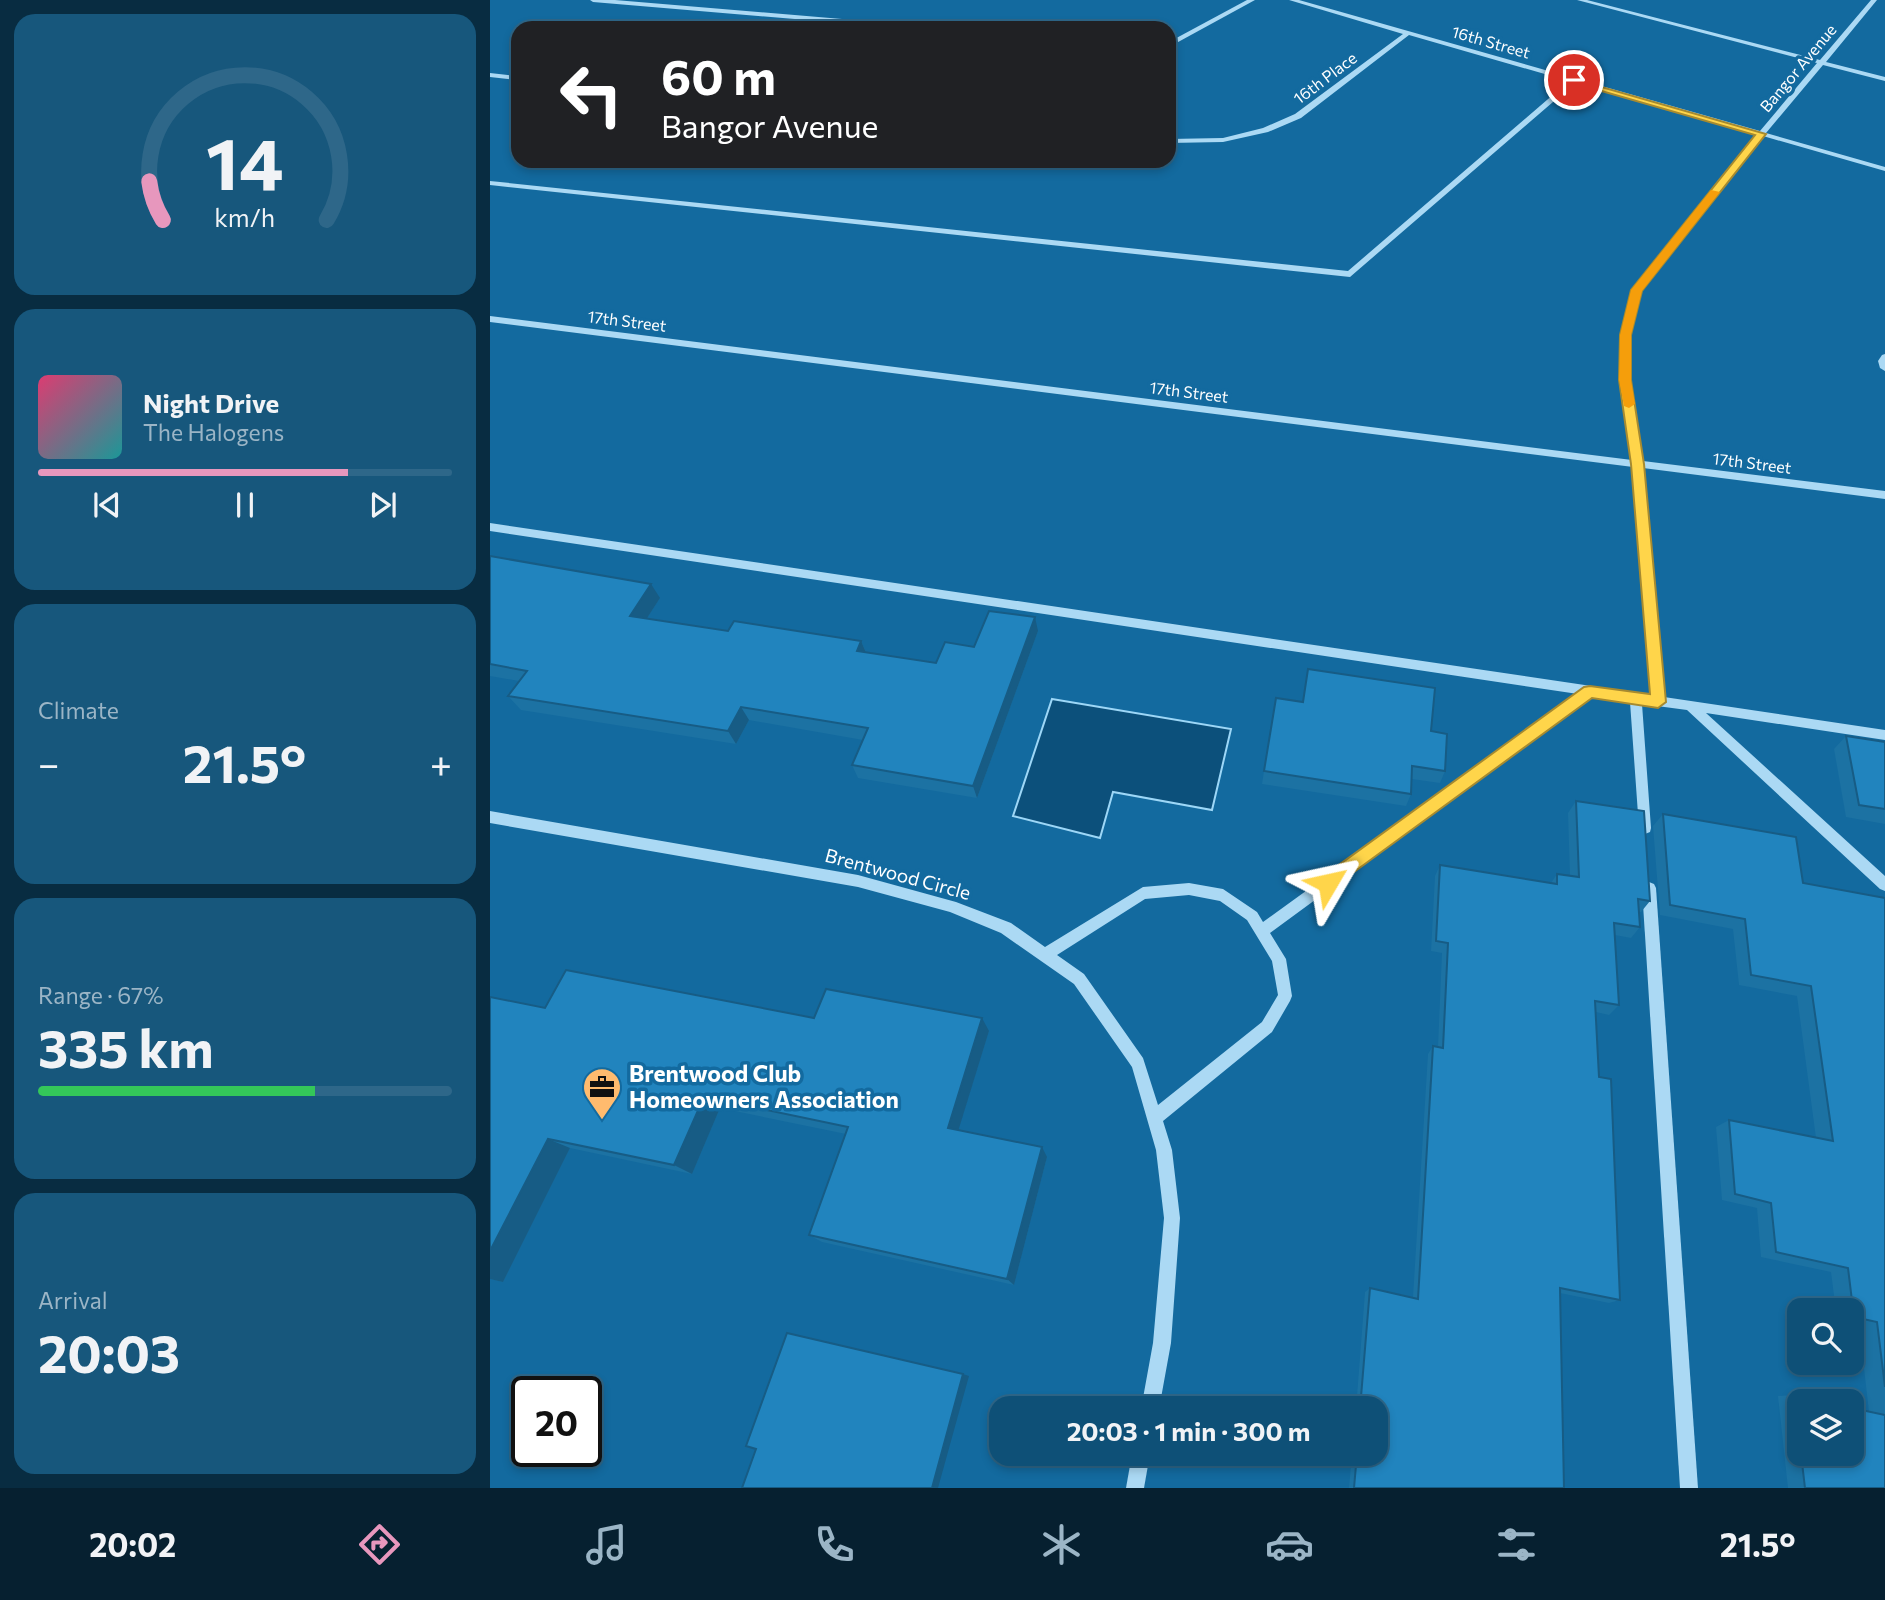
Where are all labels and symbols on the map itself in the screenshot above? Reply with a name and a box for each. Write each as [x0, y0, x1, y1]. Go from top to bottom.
street label: Bangor Avenue [1755, 20, 1840, 115]
street label: 16th Street [1450, 21, 1533, 62]
street label: 16th Place [1289, 48, 1360, 108]
pin [1544, 50, 1604, 110]
street label: 17th Street [587, 306, 668, 335]
street label: 17th Street [1149, 377, 1230, 406]
street label: 17th Street [1712, 448, 1793, 477]
street label: Brentwood Circle [823, 843, 973, 904]
position arrow [1291, 846, 1365, 920]
place label: Brentwood Club Homeowners Association [629, 1059, 899, 1113]
office icon: Brentwood Club Homeowners Association [581, 1066, 623, 1121]
speed limit sign: 20 [511, 1376, 602, 1467]

